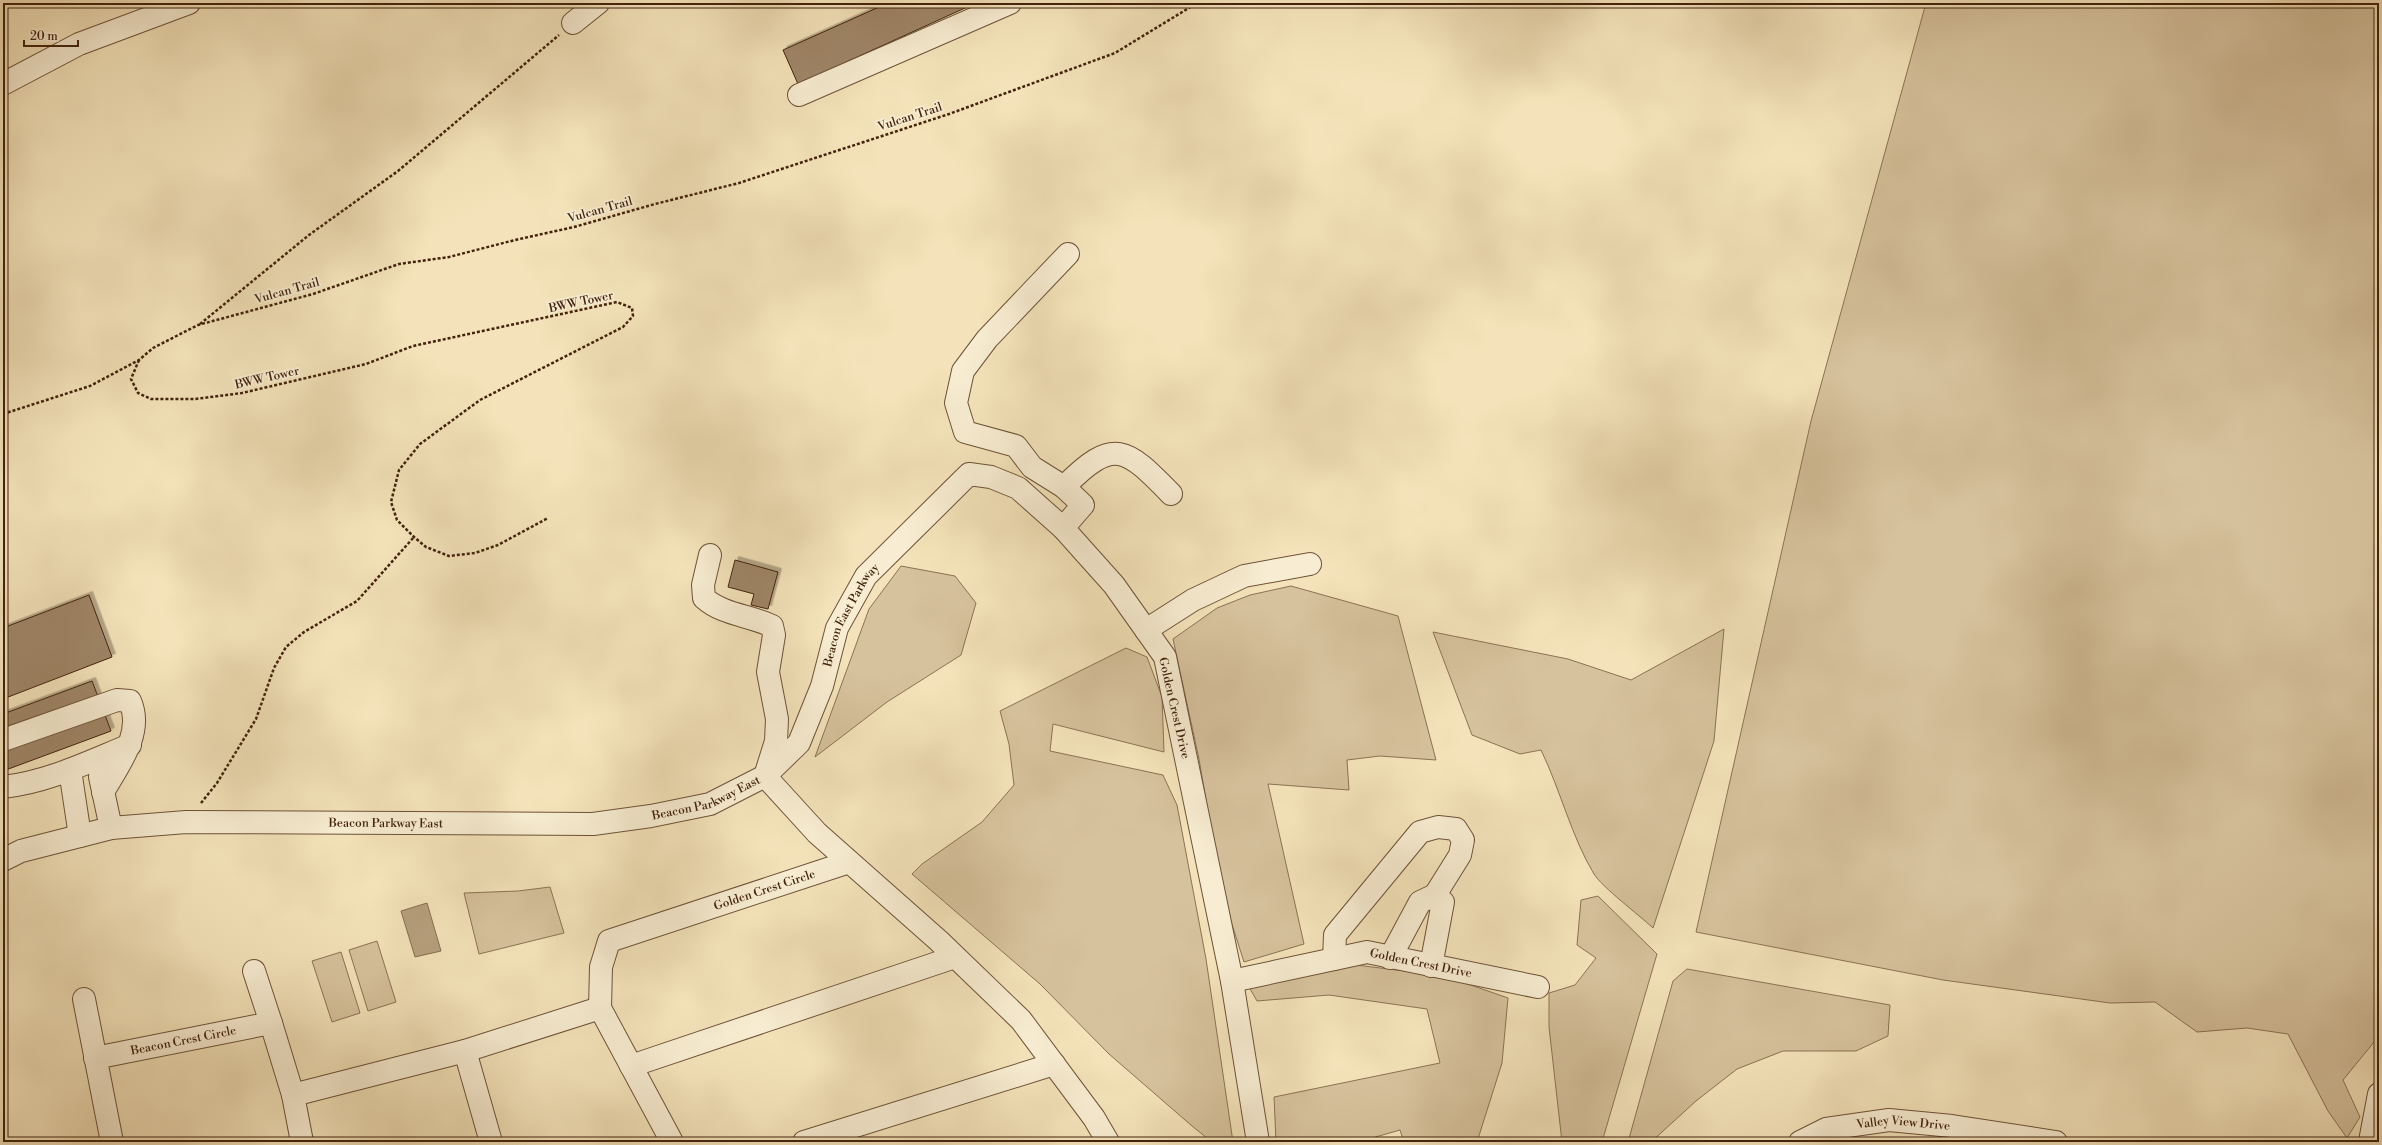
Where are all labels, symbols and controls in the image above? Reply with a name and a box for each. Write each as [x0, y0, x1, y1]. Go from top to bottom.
scale bar [24, 22, 78, 48]
text: 20 m [30, 29, 58, 44]
street label: Vulcan Trail [875, 99, 944, 135]
street label: Vulcan Trail [565, 193, 635, 227]
street label: Vulcan Trail [252, 274, 322, 308]
street label: BWW Tower [546, 288, 615, 316]
street label: BWW Tower [232, 363, 301, 393]
street label: Beacon East Parkway [820, 560, 882, 669]
street label: Golden Crest Drive [1155, 656, 1193, 760]
street label: Beacon Parkway East [649, 772, 763, 823]
street label: Beacon Parkway East [327, 815, 444, 831]
street label: Golden Crest Circle [712, 866, 817, 914]
street label: Golden Crest Drive [1368, 945, 1473, 981]
street label: Beacon Crest Circle [128, 1023, 237, 1058]
street label: Valley View Drive [1854, 1113, 1951, 1133]

